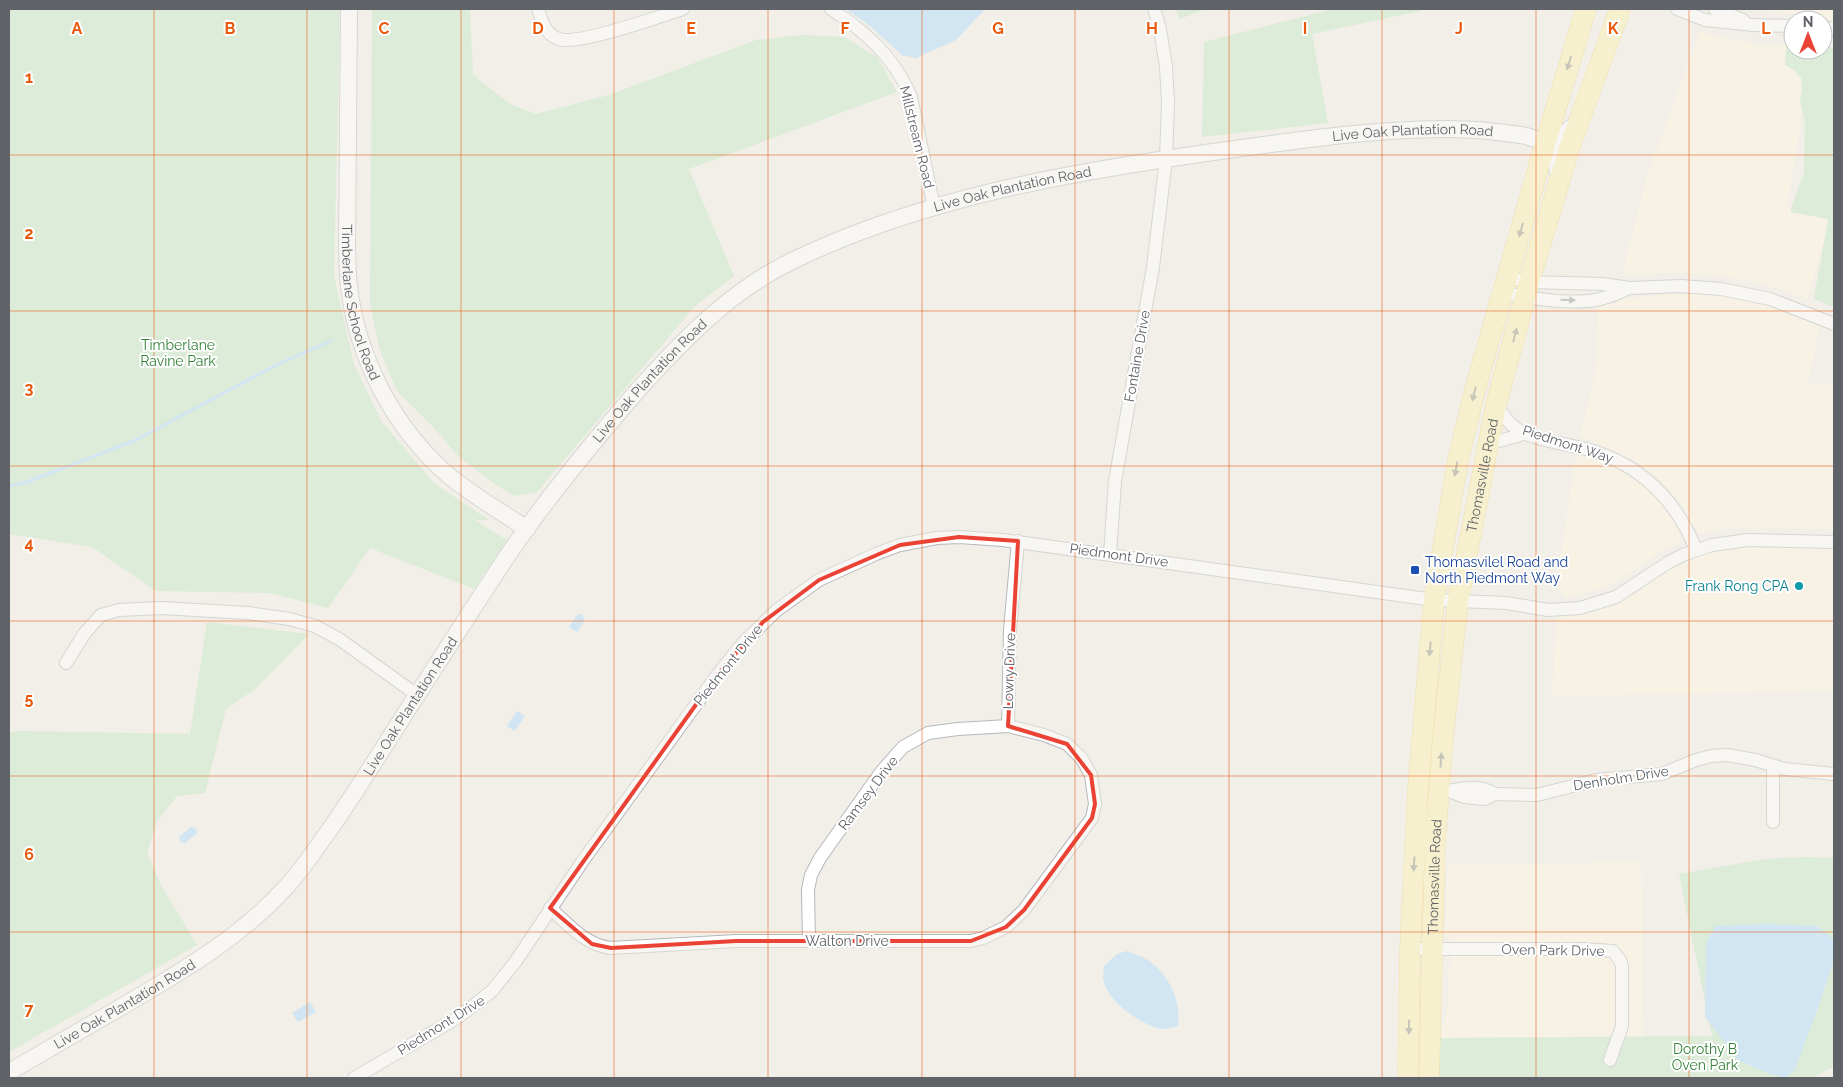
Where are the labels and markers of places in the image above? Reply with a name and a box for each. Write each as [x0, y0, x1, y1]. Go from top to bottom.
place label: Thomasvilel Road and North Piedmont Way [1425, 554, 1568, 586]
marker: Thomasvilel Road and North Piedmont Way [1409, 564, 1421, 576]
place label: Frank Rong CPA [1685, 578, 1790, 594]
marker: Frank Rong CPA [1793, 580, 1805, 592]

